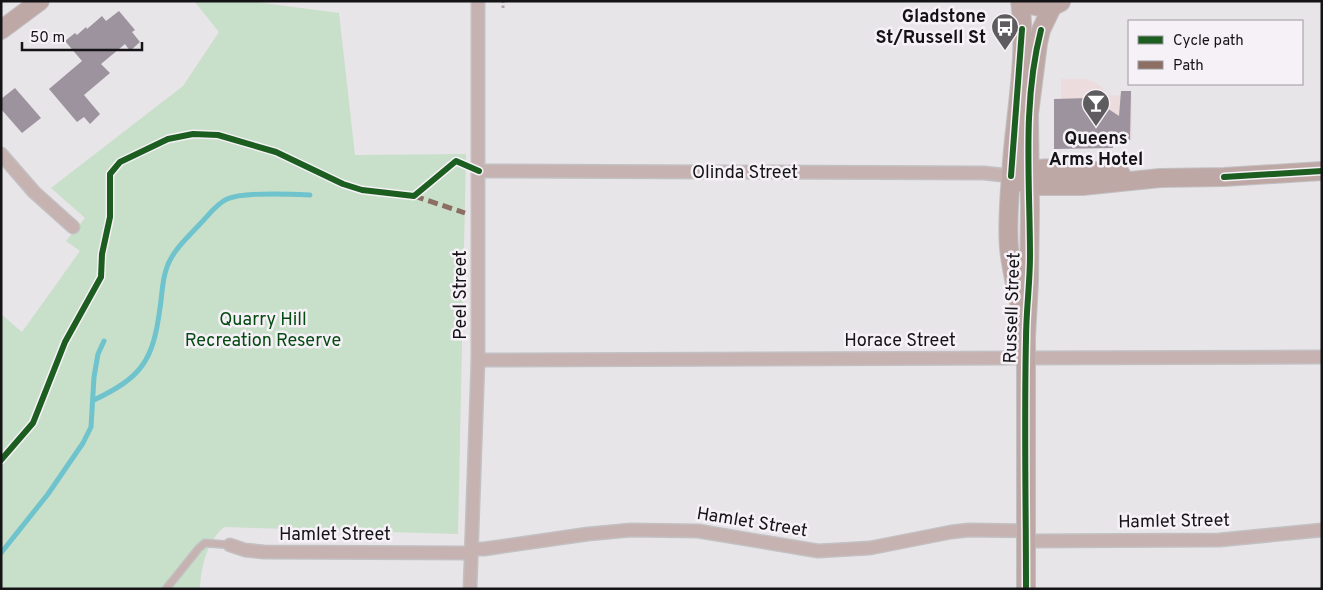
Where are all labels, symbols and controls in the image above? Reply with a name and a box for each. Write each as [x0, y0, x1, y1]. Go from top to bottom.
place label: Gladstone St/Russell St [876, 6, 986, 50]
bus stop icon: Gladstone St/Russell St [990, 12, 1020, 51]
scale bar [22, 20, 142, 52]
legend [1128, 20, 1303, 85]
text: 50 m [30, 29, 65, 48]
text: Cycle path [1173, 32, 1244, 51]
text: Path [1173, 57, 1204, 76]
bar icon: Queens Arms Hotel [1081, 88, 1111, 127]
place label: Queens Arms Hotel [1049, 128, 1143, 172]
street label: Olinda Street [692, 162, 798, 185]
street label: Peel Street [450, 250, 473, 340]
street label: Russell Street [1000, 252, 1026, 364]
park label: Quarry Hill Recreation Reserve [185, 309, 341, 353]
street label: Horace Street [844, 330, 956, 353]
street label: Hamlet Street [695, 503, 809, 543]
street label: Hamlet Street [1118, 510, 1230, 534]
street label: Hamlet Street [279, 524, 391, 547]

